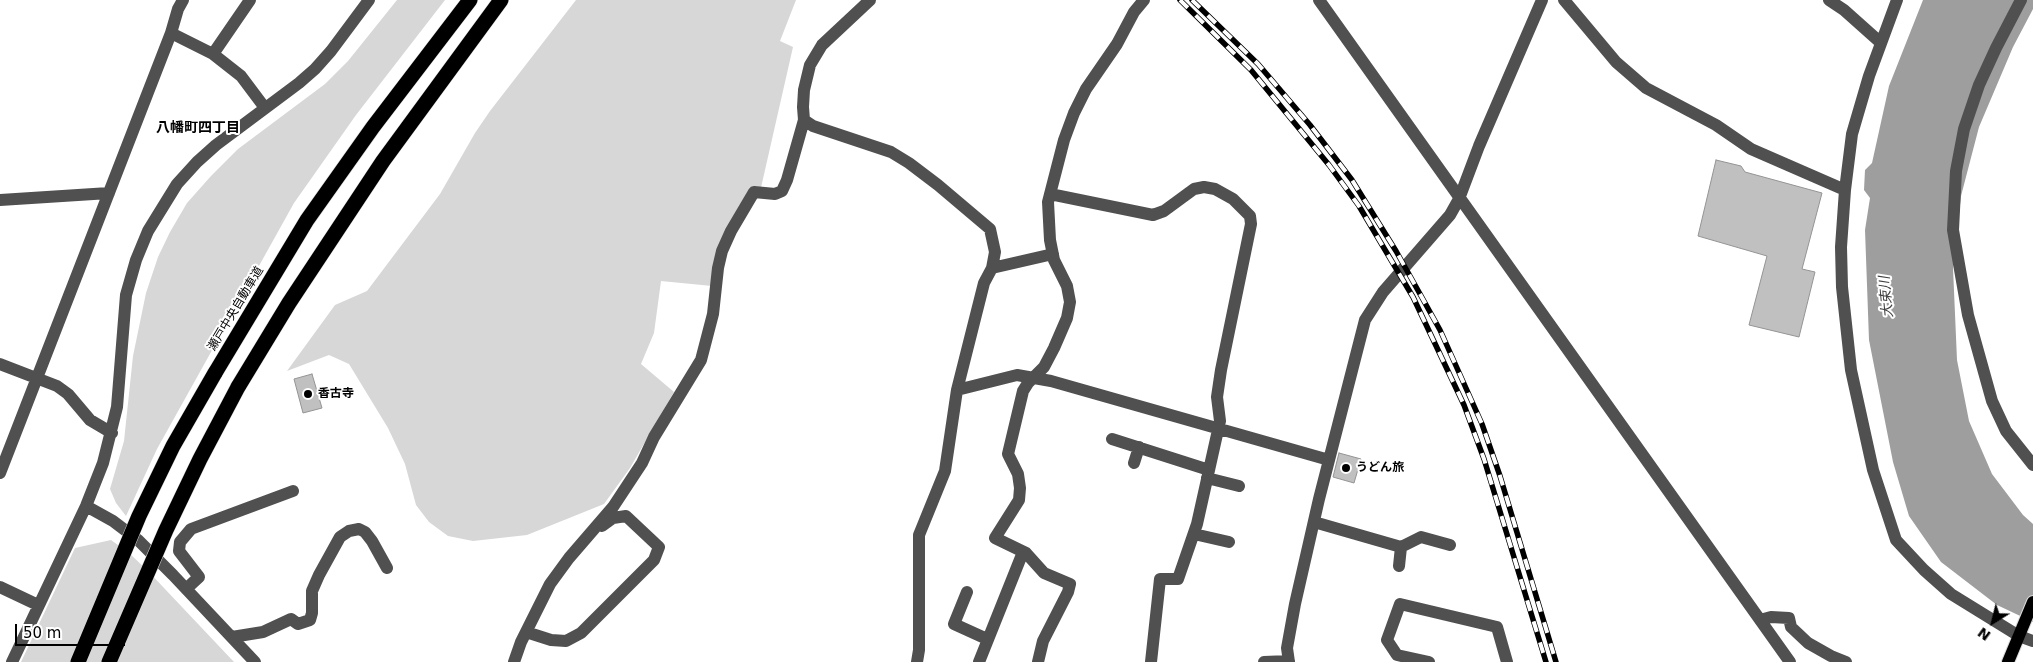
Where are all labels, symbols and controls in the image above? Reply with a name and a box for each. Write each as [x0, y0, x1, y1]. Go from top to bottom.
district label: 八幡町四丁目 [156, 120, 240, 136]
street label: 瀬戸中央自動車道 [205, 264, 267, 354]
water label: 大束川 [1877, 275, 1897, 319]
place label: 香古寺 [318, 387, 354, 401]
marker: 香古寺 [302, 388, 314, 400]
place label: うどん旅 [1356, 461, 1404, 475]
marker: うどん旅 [1340, 462, 1352, 474]
north arrow [1968, 597, 2018, 647]
scale bar [18, 614, 128, 646]
text: 50 m [23, 624, 61, 642]
text: N [1975, 624, 1994, 644]

